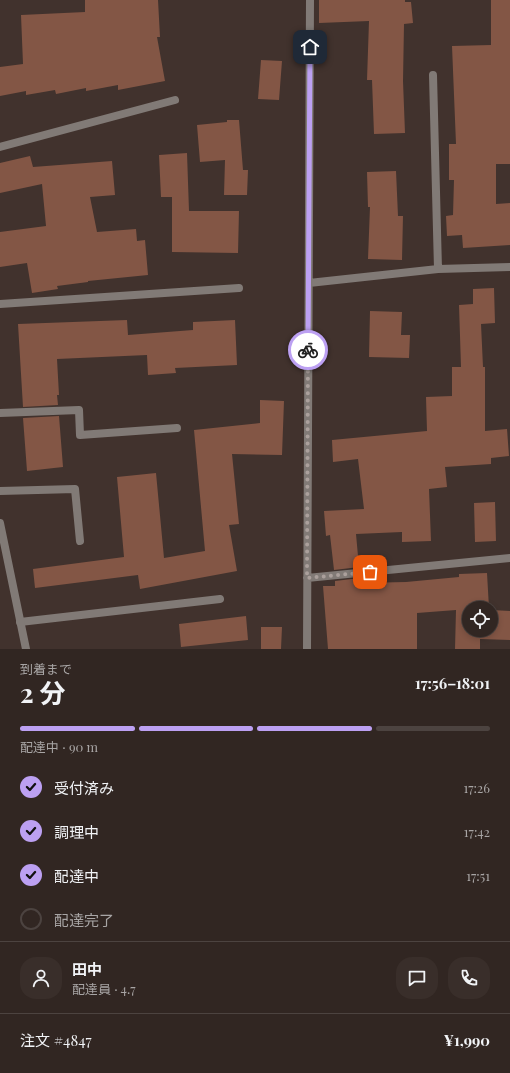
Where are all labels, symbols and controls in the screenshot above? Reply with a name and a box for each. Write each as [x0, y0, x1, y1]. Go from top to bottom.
pin [293, 30, 327, 64]
icon: home [299, 36, 321, 58]
courier [288, 330, 328, 370]
icon: bike [297, 339, 319, 361]
pin [353, 555, 387, 589]
icon: bag [359, 561, 381, 583]
map controls [462, 601, 498, 637]
button: locate [462, 601, 498, 637]
text: 到着まで [20, 660, 72, 677]
text: 17:56–18:01 [415, 673, 490, 693]
text: 2 分 [20, 675, 65, 710]
text: 配達中 · 90 m [20, 738, 98, 755]
icon: check [20, 776, 42, 798]
text: 受付済み [54, 778, 114, 798]
text: 17:26 [464, 779, 490, 796]
icon: check [20, 820, 42, 842]
text: 調理中 [54, 822, 99, 842]
text: 17:42 [464, 823, 490, 840]
icon: check [20, 864, 42, 886]
text: 配達中 [54, 866, 99, 886]
text: 17:51 [466, 867, 490, 884]
text: 配達完了 [54, 910, 114, 930]
button: person [20, 957, 62, 999]
button: chat [396, 957, 438, 999]
button: phone [448, 957, 490, 999]
text: 田中 [72, 959, 102, 979]
text: 配達員 · 4.7 [72, 980, 136, 997]
text: 注文 #4847 [20, 1030, 92, 1050]
text: ¥1,990 [444, 1030, 490, 1050]

